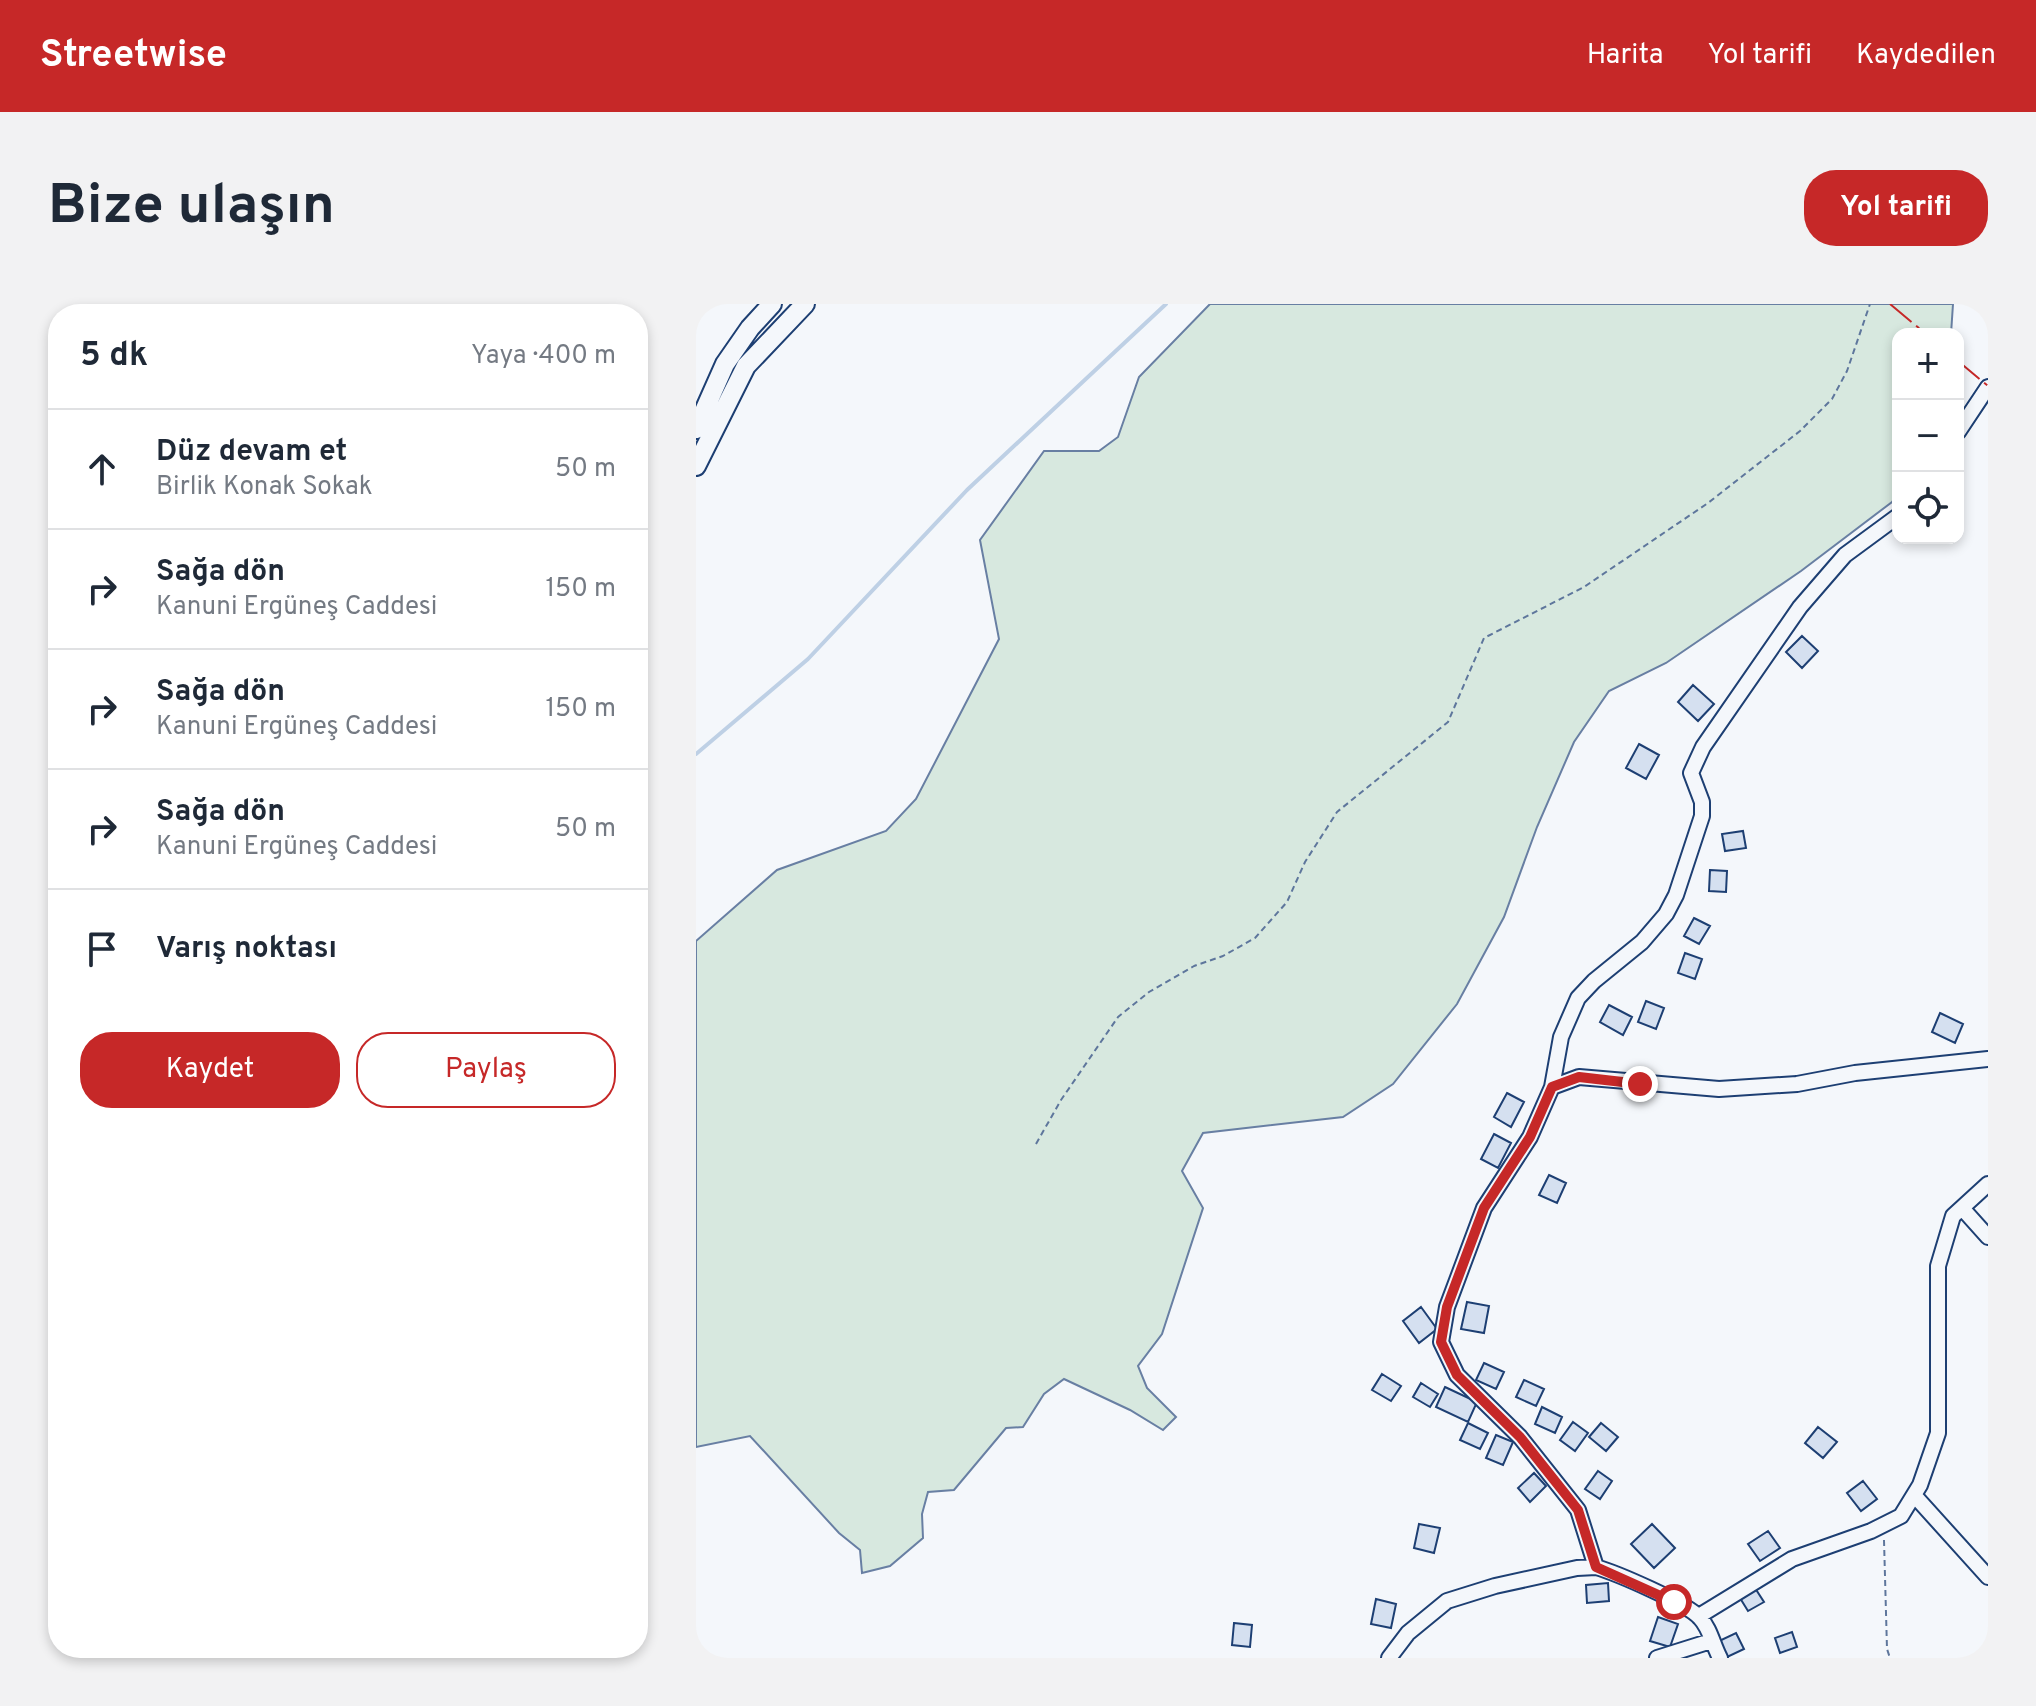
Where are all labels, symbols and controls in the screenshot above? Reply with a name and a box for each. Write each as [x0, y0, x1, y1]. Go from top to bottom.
text: Streetwise [40, 32, 227, 81]
text: Harita [1587, 38, 1663, 74]
text: Yol tarifi [1707, 38, 1812, 74]
text: Kaydedilen [1856, 38, 1996, 74]
button: Yol tarifi [1804, 170, 1988, 246]
text: Bize ulaşın [48, 173, 335, 243]
map controls [1892, 328, 1964, 544]
button: + [1892, 328, 1964, 400]
text: 5 dk [80, 335, 148, 378]
text: Yaya · 400 m [471, 340, 616, 373]
button: − [1892, 400, 1964, 472]
text: Düz devam et [156, 434, 347, 471]
icon: ahead [80, 447, 124, 491]
text: 50 m [555, 453, 616, 486]
text: Birlik Konak Sokak [156, 471, 372, 504]
button: locate [1892, 472, 1964, 544]
text: Sağa dön [156, 554, 285, 591]
icon: right [80, 567, 124, 611]
text: 150 m [545, 573, 616, 606]
text: Kanuni Ergüneş Caddesi [156, 591, 437, 624]
text: Sağa dön [156, 674, 285, 711]
icon: right [80, 687, 124, 731]
text: 150 m [545, 693, 616, 726]
text: Kanuni Ergüneş Caddesi [156, 711, 437, 744]
text: Sağa dön [156, 794, 285, 831]
icon: right [80, 807, 124, 851]
text: 50 m [555, 813, 616, 846]
text: Kanuni Ergüneş Caddesi [156, 831, 437, 864]
icon: arrive [80, 927, 124, 971]
text: Varış noktası [156, 931, 337, 968]
button: Kaydet [80, 1032, 340, 1108]
button: Paylaş [356, 1032, 616, 1108]
route end [1622, 1066, 1658, 1102]
route start [1656, 1584, 1692, 1620]

